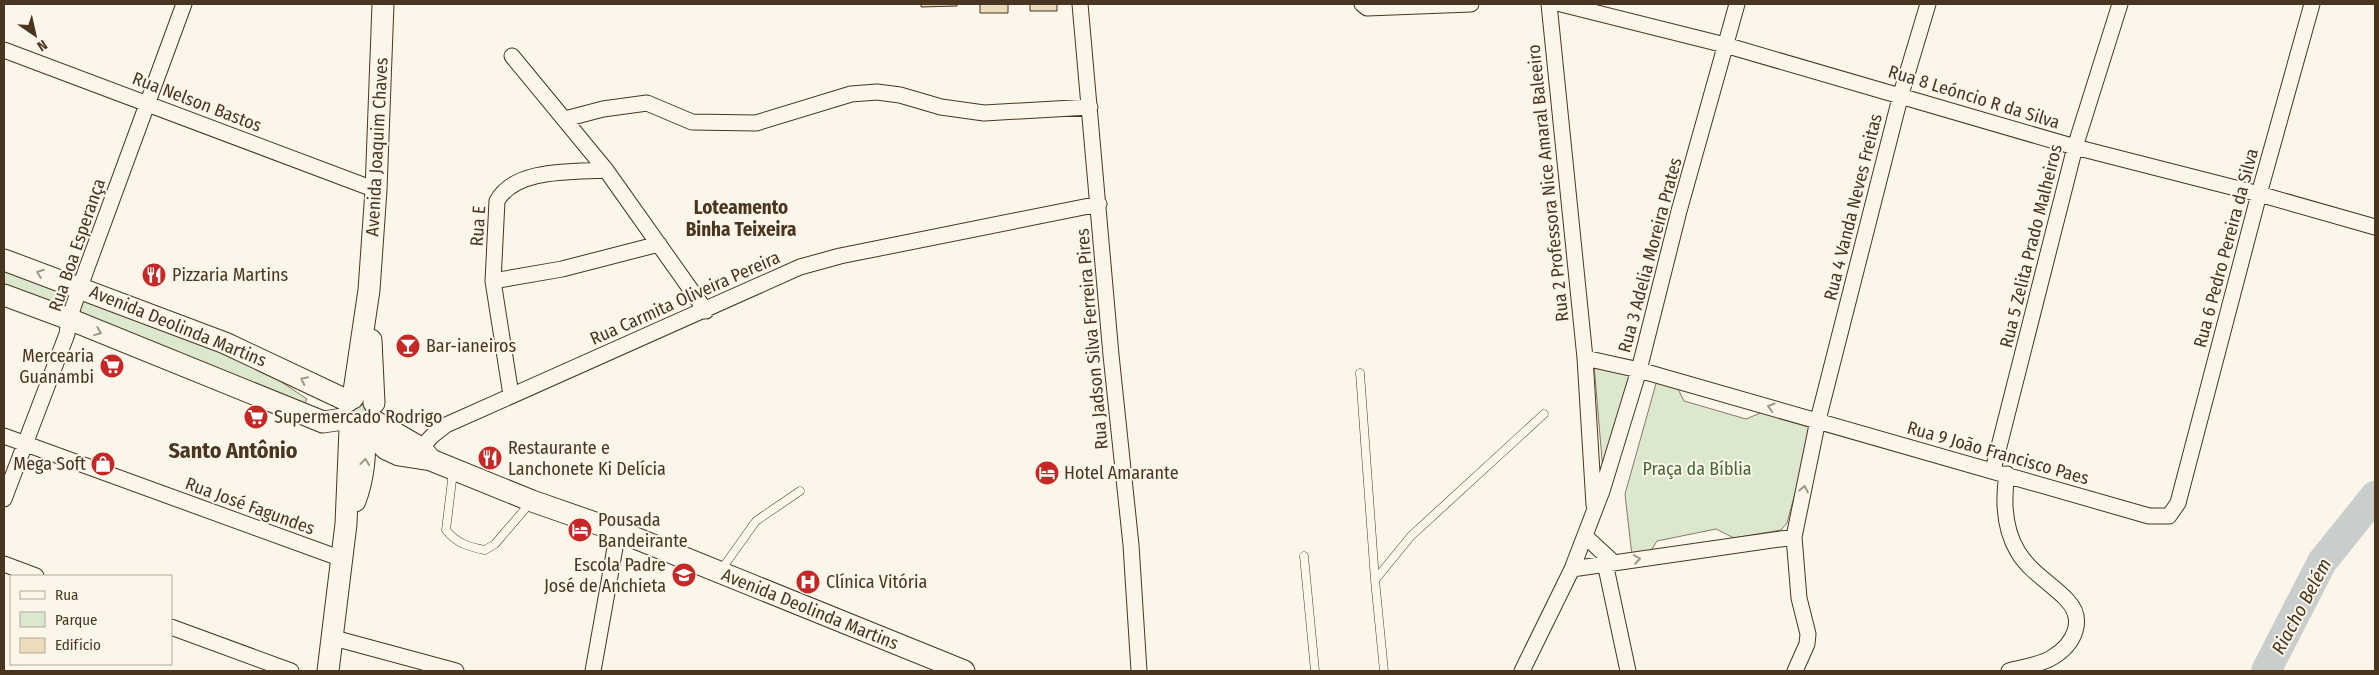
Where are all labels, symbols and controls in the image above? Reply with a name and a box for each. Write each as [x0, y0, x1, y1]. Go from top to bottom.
north arrow [10, 10, 60, 60]
text: N [34, 36, 50, 55]
street label: Rua 2 Professora Nice Amaral Baleeiro [1523, 43, 1573, 323]
street label: Avenida Joaquim Chaves [361, 57, 393, 237]
street label: Rua 8 Leóncio R da Silva [1886, 60, 2063, 134]
street label: Rua Nelson Bastos [129, 67, 265, 137]
street label: Rua 4 Vanda Neves Freitas [1819, 111, 1887, 303]
street label: Rua 5 Zelita Prado Malheiros [1995, 142, 2067, 350]
street label: Rua 6 Pedro Pereira da Silva [2189, 146, 2263, 350]
street label: Rua 3 Adelia Moreira Prates [1613, 155, 1687, 355]
street label: Rua Boa Esperança [44, 175, 110, 314]
district label: Loteamento Binha Teixeira [686, 196, 796, 241]
street label: Rua E [466, 205, 490, 247]
street label: Rua Jadson Silva Ferreira Pires [1071, 227, 1113, 451]
street label: Rua Carmita Oliveira Pereira [587, 246, 784, 350]
restaurant icon: Pizzaria Martins [141, 262, 167, 288]
place label: Pizzaria Martins [172, 264, 288, 286]
one-way arrow [36, 269, 45, 279]
street label: Avenida Deolinda Martins [86, 280, 270, 372]
one-way arrow [93, 326, 102, 337]
bar icon: Bar-ianeiros [395, 333, 421, 359]
place label: Bar-ianeiros [426, 335, 517, 357]
place label: Mercearia Guanambi [19, 345, 94, 388]
supermarket icon: Mercearia Guanambi [99, 353, 125, 379]
one-way arrow [300, 375, 309, 386]
one-way arrow [1767, 403, 1775, 413]
supermarket icon: Supermercado Rodrigo [243, 404, 269, 430]
place label: Supermercado Rodrigo [274, 406, 442, 428]
street label: Rua 9 João Francisco Paes [1905, 416, 2092, 490]
district label: Santo Antônio [168, 437, 298, 464]
place label: Restaurante e Lanchonete Ki Delícia [508, 437, 666, 480]
restaurant icon: Restaurante e Lanchonete Ki Delícia [477, 445, 503, 471]
shop icon: Mega Soft [90, 451, 116, 477]
place label: Mega Soft [13, 453, 86, 475]
one-way arrow [359, 457, 370, 465]
park label: Praça da Bíblia [1642, 458, 1752, 480]
hotel icon: Hotel Amarante [1034, 460, 1060, 486]
place label: Hotel Amarante [1064, 462, 1179, 484]
street label: Rua José Fagundes [182, 472, 318, 540]
one-way arrow [1798, 484, 1809, 493]
place label: Pousada Bandeirante [598, 509, 688, 552]
hotel icon: Pousada Bandeirante [567, 517, 593, 543]
place label: Escola Padre José de Anchieta [544, 554, 666, 597]
one-way arrow [1634, 554, 1642, 565]
water label: Riacho Belém [2267, 554, 2336, 658]
school or university icon: Escola Padre José de Anchieta [671, 562, 697, 588]
street label: Avenida Deolinda Martins [718, 563, 902, 655]
hospital icon: Clínica Vitória [795, 569, 821, 595]
place label: Clínica Vitória [826, 571, 927, 593]
legend [10, 575, 172, 665]
text: Rua [55, 586, 78, 604]
text: Parque [55, 611, 98, 629]
text: Edifício [55, 636, 101, 654]

